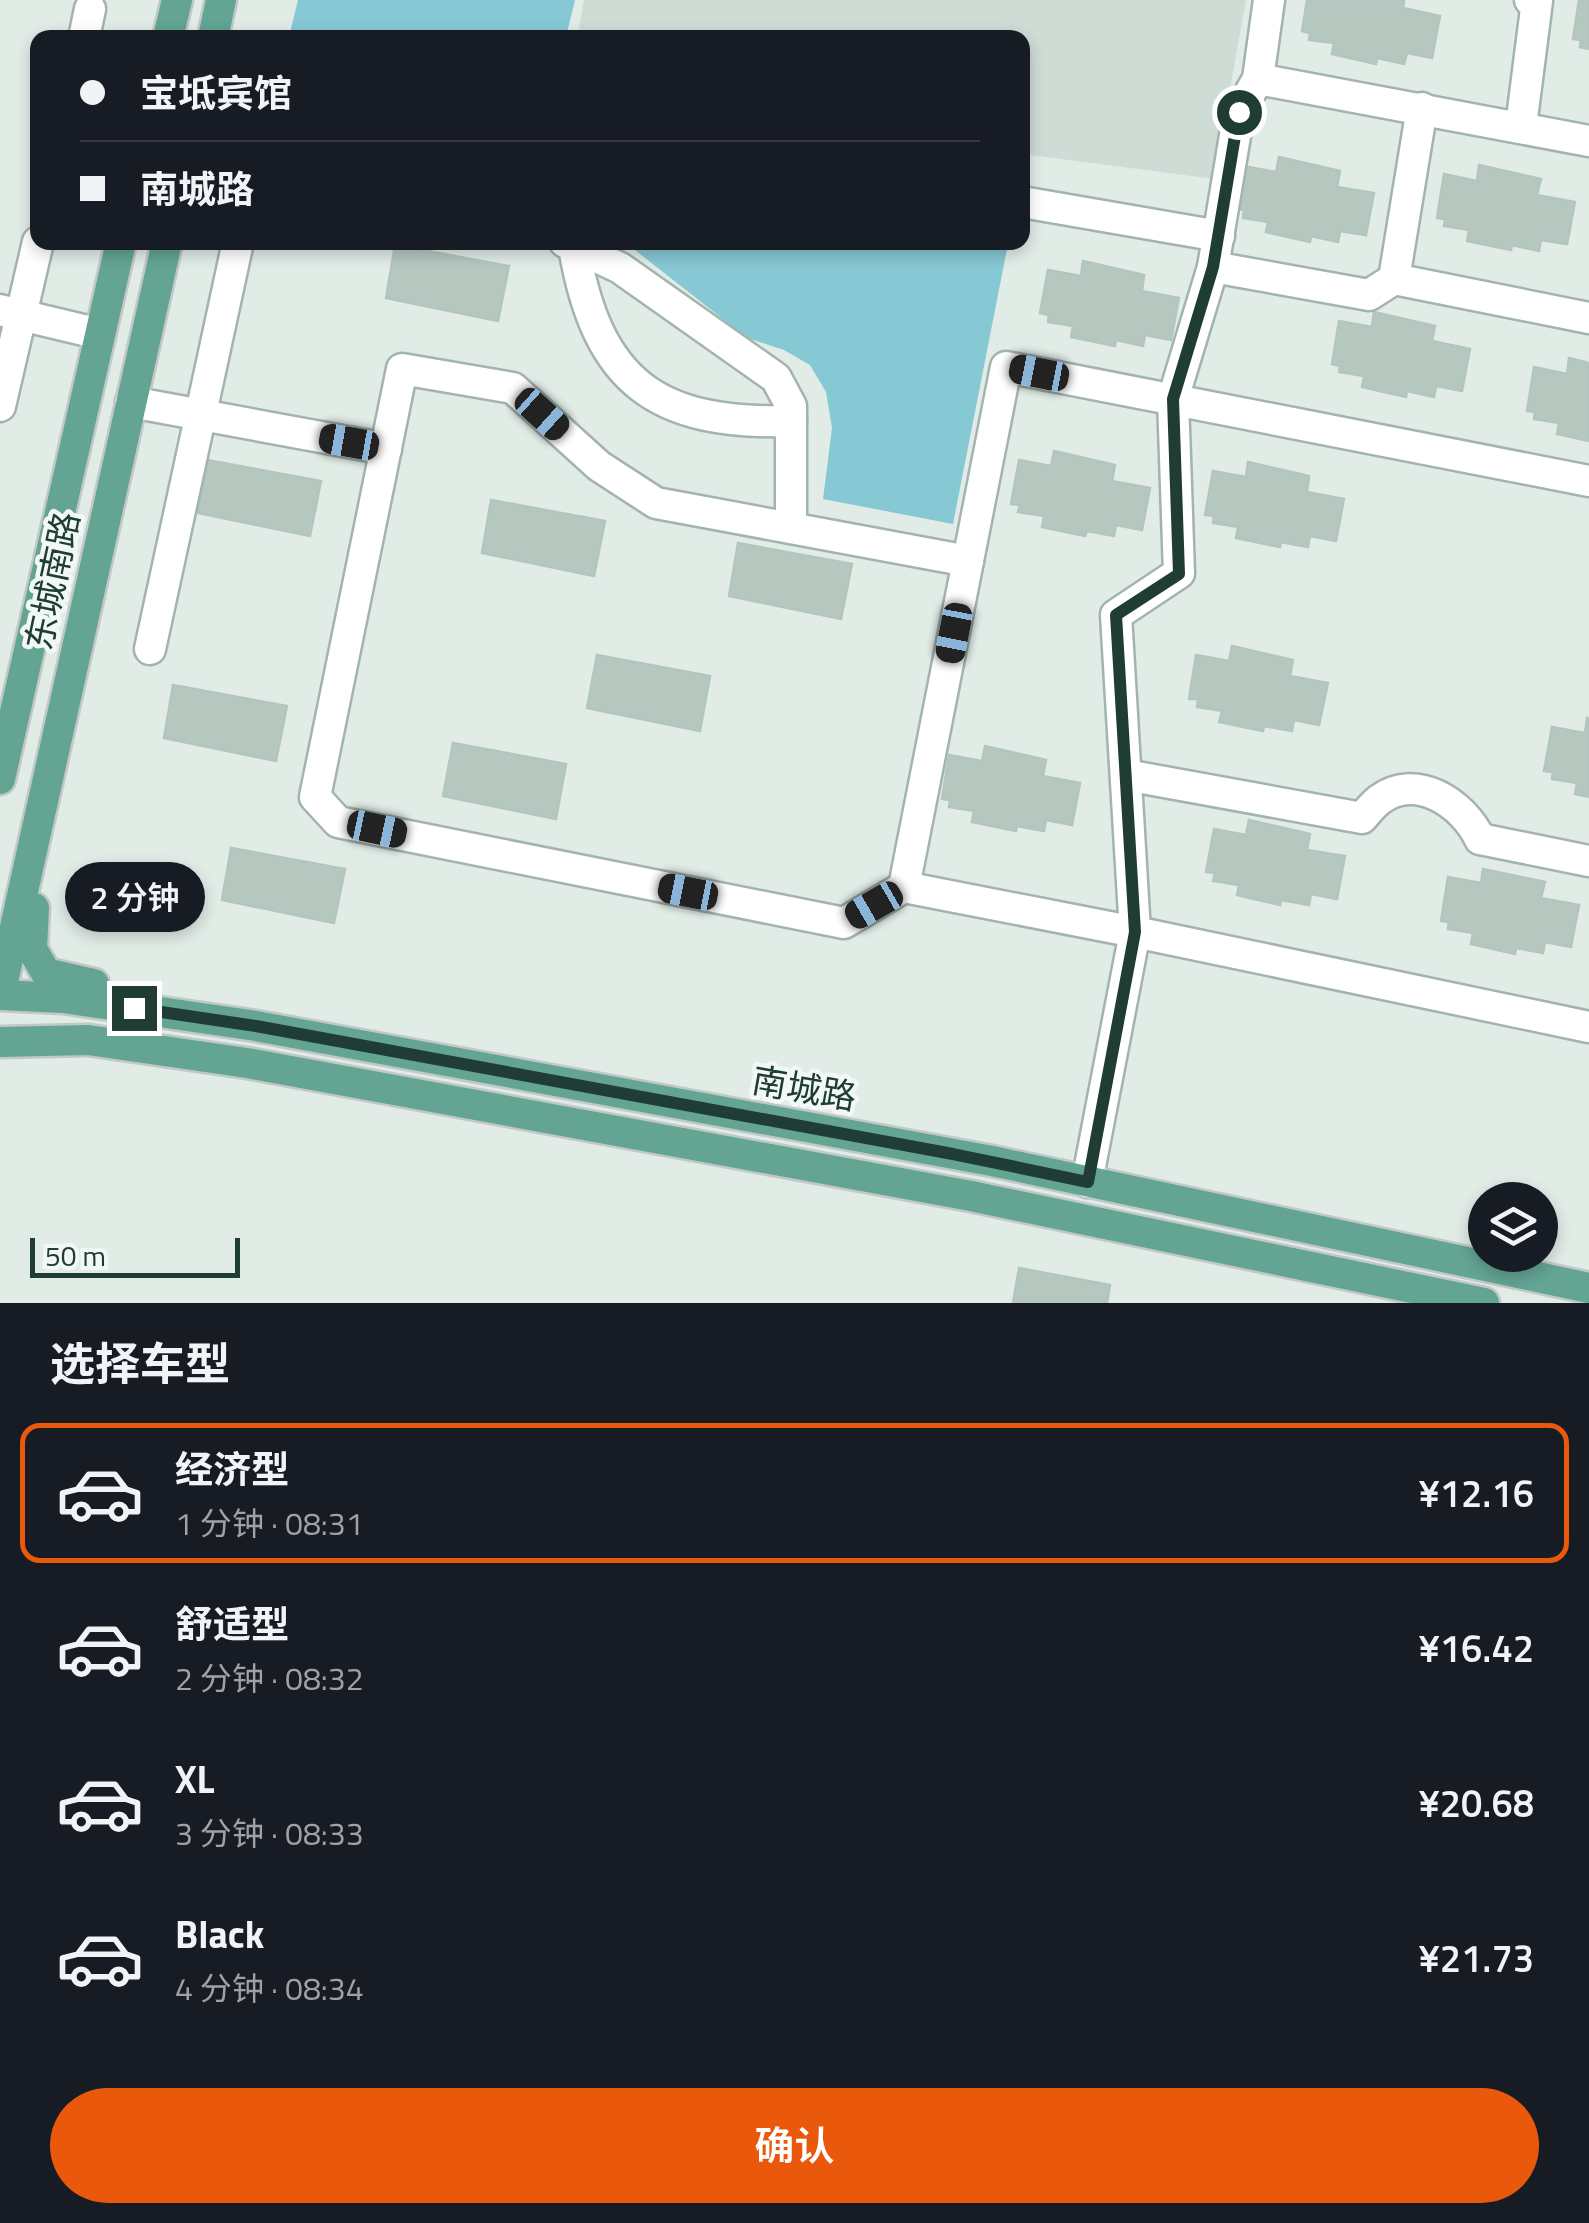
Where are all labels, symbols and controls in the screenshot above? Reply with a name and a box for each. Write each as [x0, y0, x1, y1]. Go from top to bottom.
text: 宝坻宾馆 [140, 64, 292, 122]
route start [1217, 90, 1262, 135]
text: 南城路 [140, 160, 254, 218]
car [1007, 353, 1071, 393]
car [510, 383, 574, 445]
car [317, 422, 381, 462]
street label: 东城南路 [11, 507, 93, 655]
car [934, 601, 974, 665]
car [345, 808, 409, 850]
callout: 2 分钟 [64, 863, 204, 933]
car [656, 872, 720, 912]
text: 2 分钟 [91, 873, 179, 921]
car [841, 877, 907, 933]
route end [112, 986, 157, 1031]
street label: 南城路 [748, 1052, 861, 1124]
map controls [1468, 1182, 1558, 1272]
button: layers [1468, 1182, 1558, 1272]
scale bar [30, 1233, 240, 1278]
text: 50 m [45, 1234, 106, 1277]
text: 选择车型 [50, 1329, 230, 1397]
text: 经济型 [175, 1440, 289, 1498]
icon: car [55, 1448, 145, 1538]
text: ¥12.16 [1419, 1464, 1534, 1522]
text: 1 分钟 · 08:31 [175, 1499, 364, 1547]
text: 舒适型 [175, 1595, 289, 1653]
icon: car [55, 1603, 145, 1693]
text: ¥16.42 [1419, 1619, 1534, 1677]
text: 2 分钟 · 08:32 [175, 1654, 364, 1702]
text: XL [175, 1750, 215, 1808]
icon: car [55, 1758, 145, 1848]
text: ¥20.68 [1419, 1774, 1534, 1832]
text: 3 分钟 · 08:33 [175, 1809, 364, 1857]
text: Black [175, 1905, 264, 1963]
icon: car [55, 1913, 145, 2003]
text: ¥21.73 [1419, 1929, 1534, 1987]
text: 4 分钟 · 08:34 [175, 1964, 364, 2012]
button: 确认 [50, 2088, 1539, 2203]

